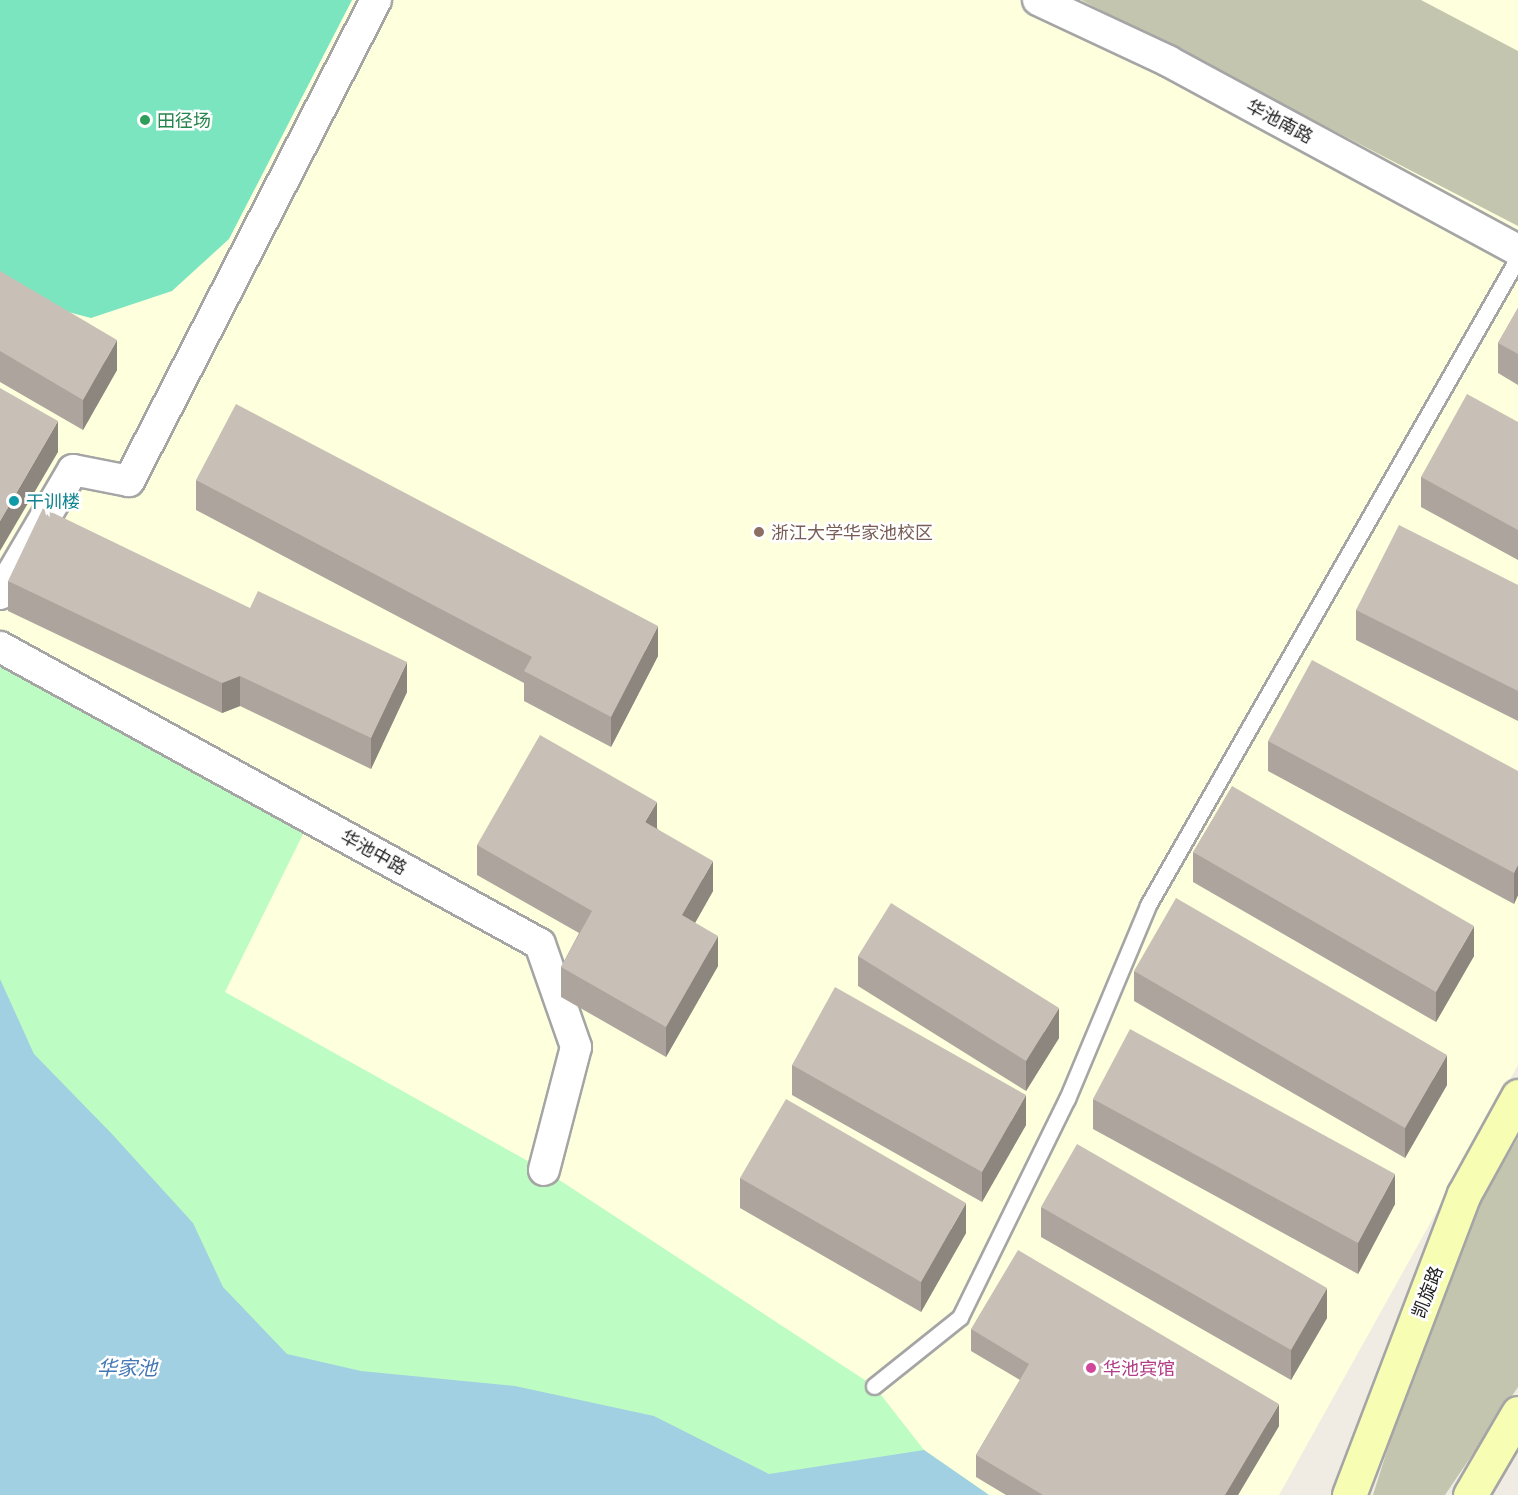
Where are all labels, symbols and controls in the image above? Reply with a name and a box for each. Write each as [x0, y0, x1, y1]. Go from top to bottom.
street label: 华池南路 [1243, 95, 1317, 147]
place label: 田径场 [157, 109, 211, 131]
marker: 田径场 [138, 113, 152, 127]
place label: 干训楼 [26, 490, 80, 512]
marker: 干训楼 [7, 494, 21, 508]
place label: 浙江大学华家池校区 [771, 521, 933, 543]
marker: 浙江大学华家池校区 [752, 525, 766, 539]
street label: 华池中路 [337, 825, 411, 879]
street label: 凯旋路 [1407, 1263, 1447, 1321]
water label: 华家池 [97, 1355, 157, 1379]
place label: 华池宾馆 [1103, 1357, 1175, 1379]
marker: 华池宾馆 [1084, 1361, 1098, 1375]

